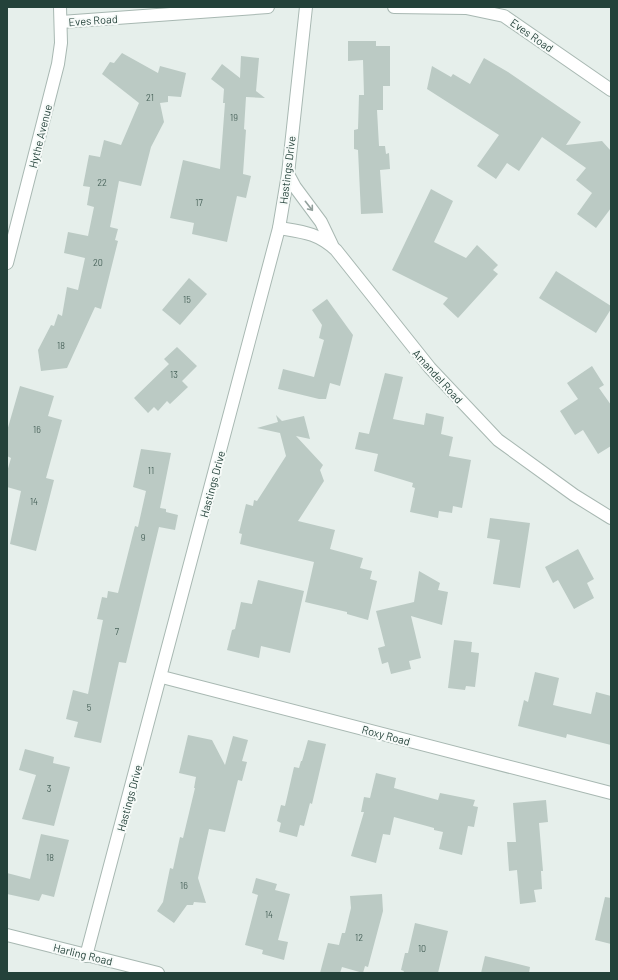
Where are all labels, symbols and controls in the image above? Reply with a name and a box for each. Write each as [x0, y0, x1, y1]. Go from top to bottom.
street label: Eves Road [68, 12, 118, 28]
street label: Eves Road [508, 16, 556, 54]
house number: 21 [146, 92, 154, 103]
street label: Hythe Avenue [26, 103, 54, 169]
house number: 19 [230, 112, 238, 123]
street label: Hastings Drive [276, 135, 298, 205]
house number: 22 [97, 177, 107, 188]
house number: 17 [195, 197, 203, 208]
one-way arrow [305, 201, 313, 212]
house number: 20 [93, 257, 103, 268]
house number: 15 [183, 294, 191, 305]
house number: 18 [57, 340, 65, 351]
street label: Amandel Road [410, 346, 466, 406]
house number: 13 [170, 369, 178, 380]
house number: 16 [33, 424, 41, 435]
street label: Hastings Drive [197, 449, 227, 519]
house number: 11 [148, 465, 154, 476]
house number: 14 [30, 496, 38, 507]
house number: 9 [141, 532, 146, 543]
house number: 7 [115, 626, 120, 637]
house number: 5 [87, 702, 92, 713]
street label: Roxy Road [360, 722, 412, 748]
street label: Hastings Drive [114, 763, 144, 833]
house number: 3 [47, 783, 52, 794]
house number: 18 [46, 852, 54, 863]
house number: 16 [180, 880, 188, 891]
house number: 14 [265, 909, 273, 920]
house number: 12 [355, 932, 363, 943]
street label: Harling Road [52, 940, 114, 968]
house number: 10 [418, 943, 426, 954]

